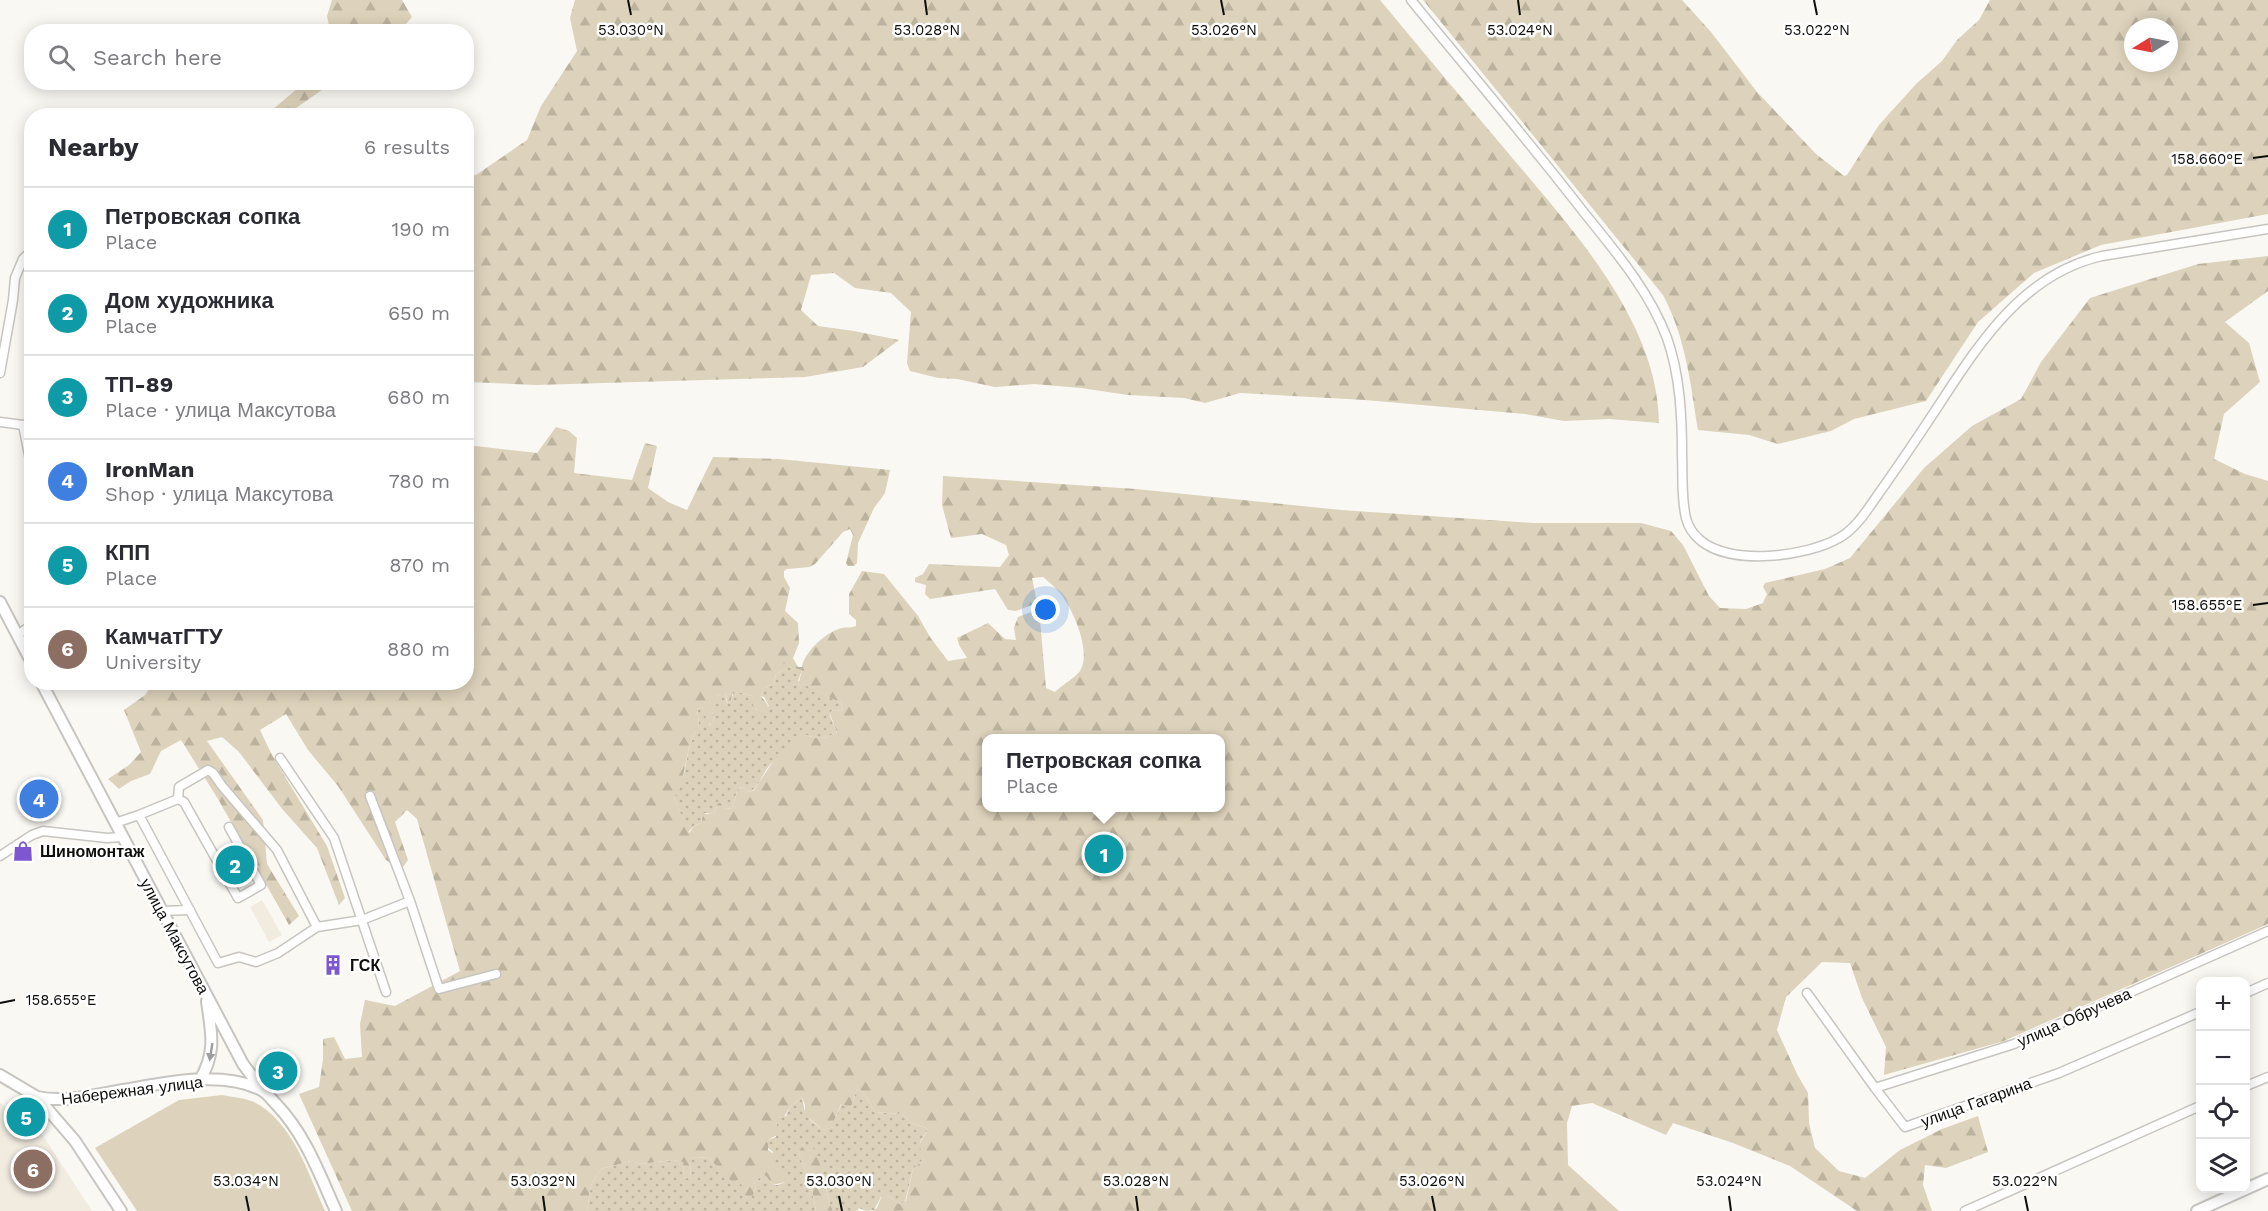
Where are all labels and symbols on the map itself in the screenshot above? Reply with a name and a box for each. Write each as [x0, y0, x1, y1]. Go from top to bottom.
north arrow [2124, 18, 2178, 72]
text: 53.030°N [598, 21, 664, 39]
text: 53.028°N [894, 21, 960, 39]
text: 53.026°N [1191, 21, 1257, 39]
text: 53.024°N [1487, 21, 1553, 39]
text: 53.022°N [1784, 21, 1850, 39]
text: 158.660°E [2171, 150, 2243, 168]
your location [1031, 595, 1060, 624]
text: 158.655°E [2172, 596, 2242, 614]
pin: 4 [20, 776, 58, 822]
pin: 1 [1084, 832, 1124, 876]
shop icon: Шиномонтаж [11, 839, 35, 863]
place label: Шиномонтаж [40, 842, 145, 861]
pin: 2 [216, 842, 254, 888]
street label: улица Максутова [136, 875, 213, 997]
building icon: ГСК [321, 953, 345, 977]
place label: ГСК [350, 956, 380, 975]
street label: улица Обручева [2015, 984, 2134, 1051]
text: 158.655°E [26, 991, 96, 1009]
one-way arrow [206, 1042, 215, 1061]
pin: 3 [258, 1048, 298, 1094]
street label: Набережная улица [60, 1072, 204, 1109]
street label: улица Гагарина [1918, 1074, 2034, 1131]
pin: 5 [6, 1094, 46, 1140]
pin: 6 [14, 1146, 52, 1192]
text: 53.034°N [213, 1172, 279, 1190]
text: 53.032°N [510, 1172, 576, 1190]
text: 53.030°N [806, 1172, 872, 1190]
text: 53.028°N [1103, 1172, 1169, 1190]
text: 53.026°N [1399, 1172, 1465, 1190]
text: 53.024°N [1696, 1172, 1762, 1190]
text: 53.022°N [1992, 1172, 2058, 1190]

